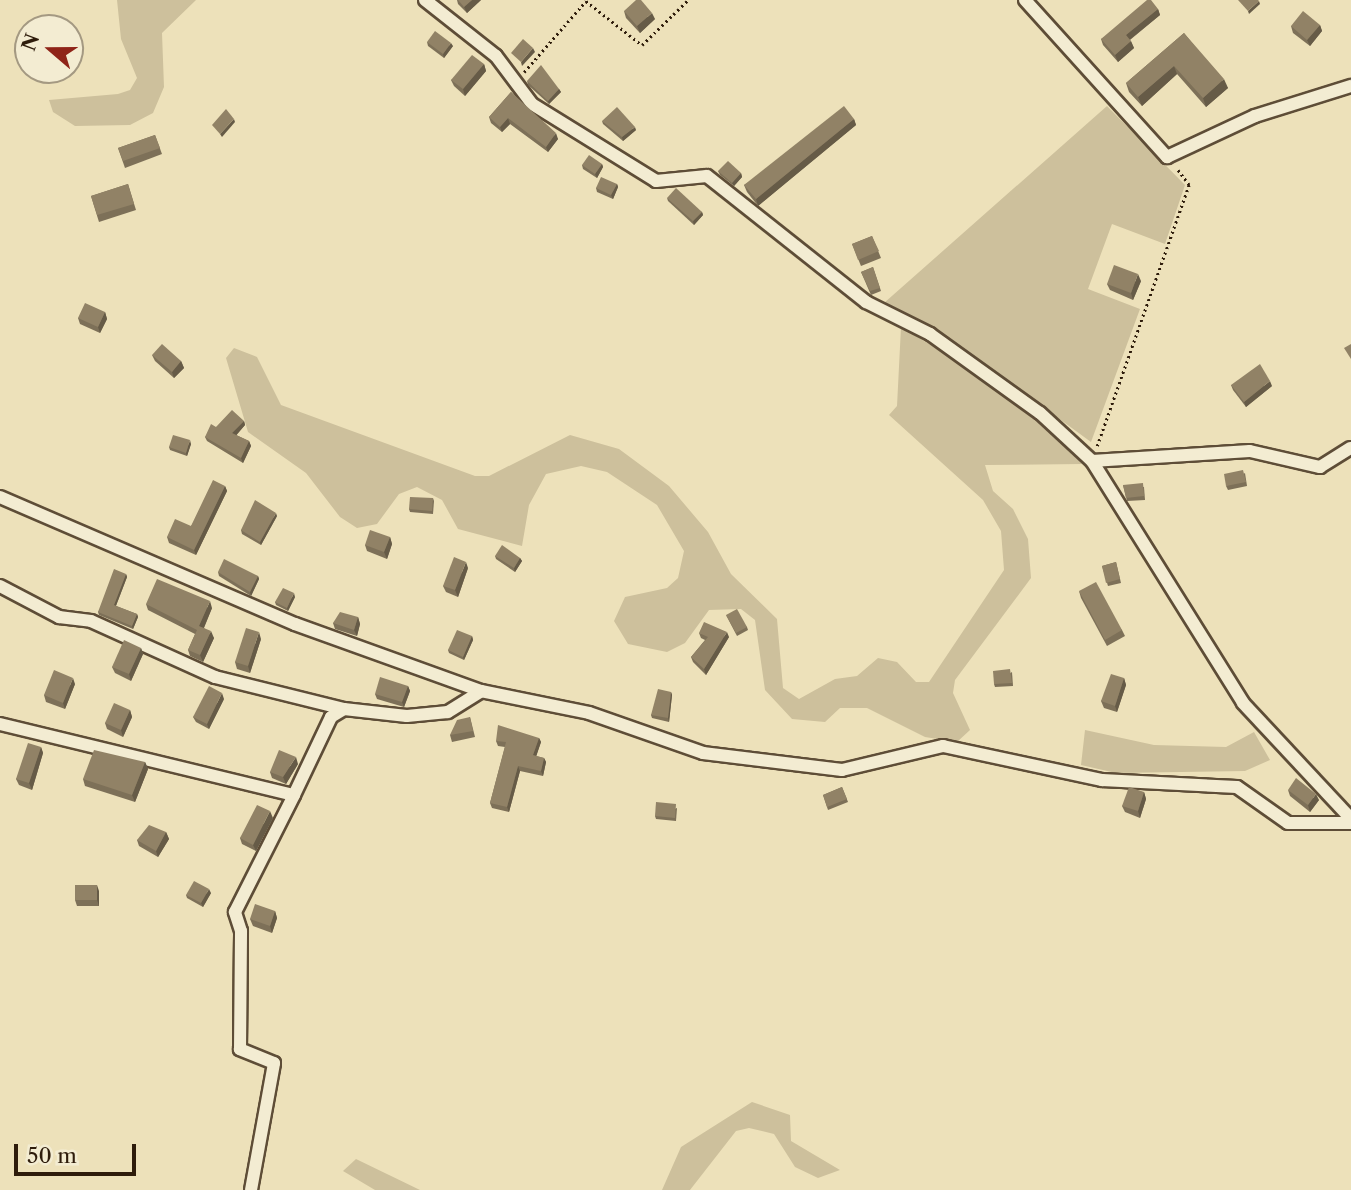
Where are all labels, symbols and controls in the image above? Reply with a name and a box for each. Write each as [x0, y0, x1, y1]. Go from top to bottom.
north arrow [14, 14, 84, 84]
text: N [17, 31, 44, 54]
scale bar [18, 1130, 140, 1174]
text: 50 m [27, 1143, 77, 1168]

